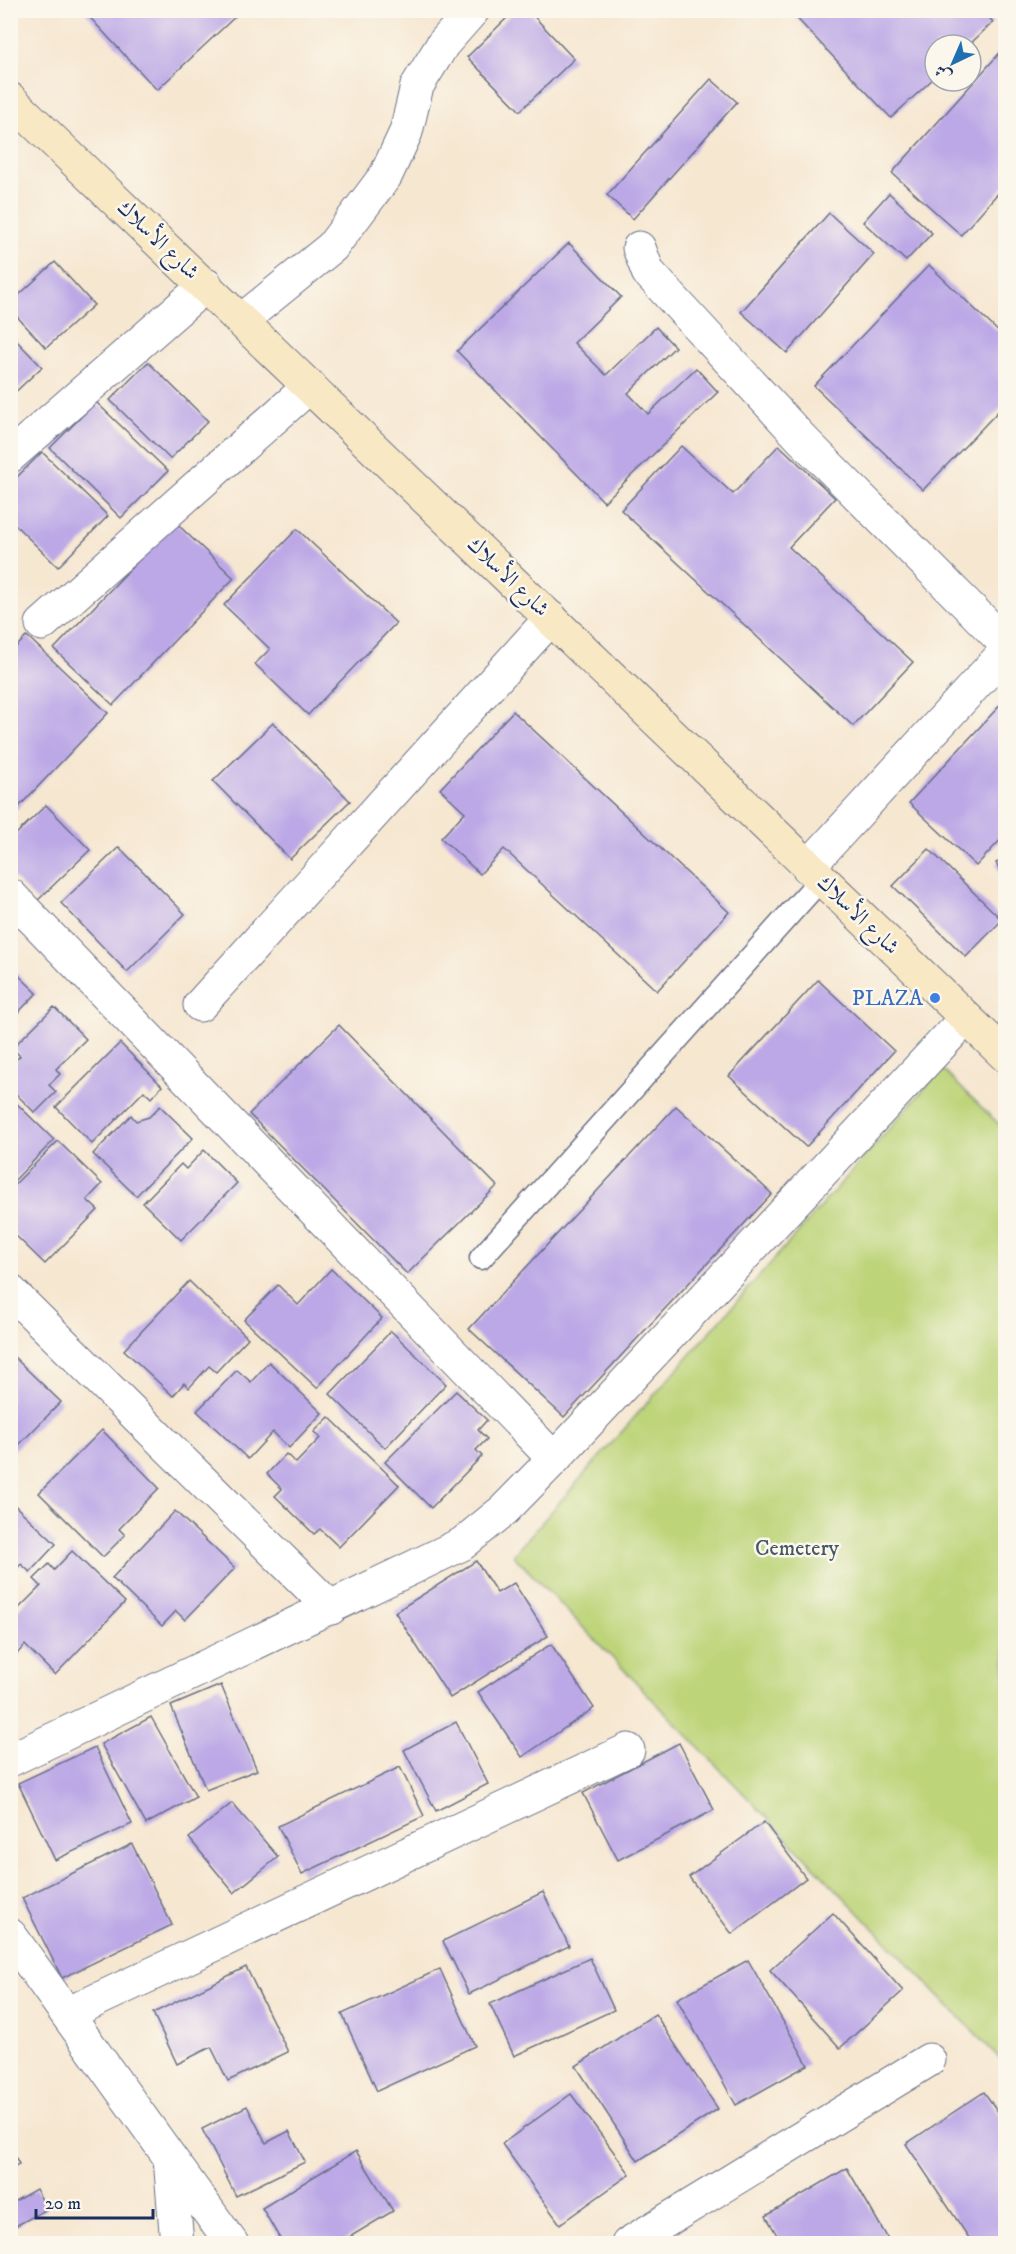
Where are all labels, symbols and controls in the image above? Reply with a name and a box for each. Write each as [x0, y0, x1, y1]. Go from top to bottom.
north arrow [923, 33, 983, 93]
text: ش [931, 60, 956, 86]
street label: شارع الأسلاك [108, 192, 207, 289]
street label: شارع الأسلاك [458, 529, 557, 626]
street label: شارع الأسلاك [808, 867, 907, 964]
place label: PLAZA [852, 985, 924, 1012]
marker: PLAZA [928, 991, 942, 1005]
park label: Cemetery [755, 1535, 840, 1562]
scale bar [36, 2182, 153, 2220]
text: 20 m [45, 2193, 81, 2215]

